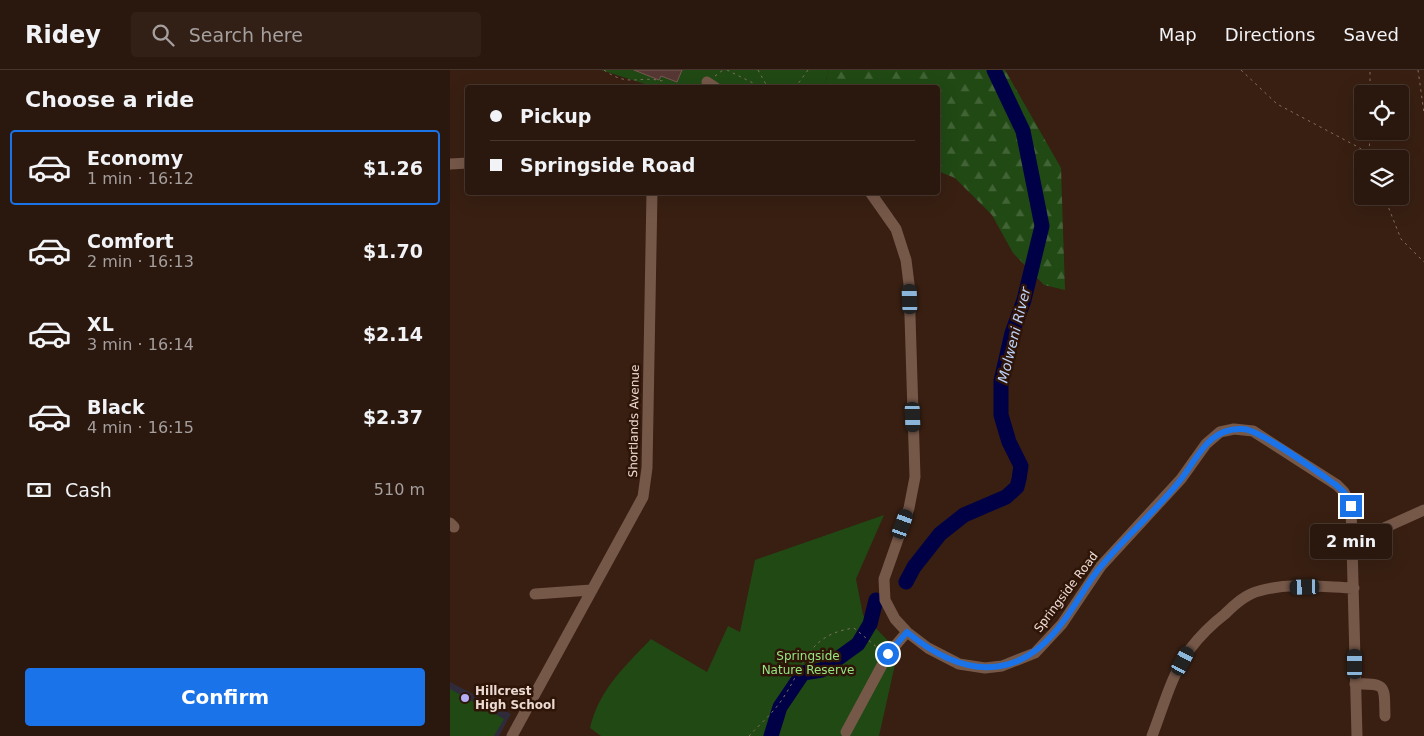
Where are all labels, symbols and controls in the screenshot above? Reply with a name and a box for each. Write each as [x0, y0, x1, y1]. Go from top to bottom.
search box [131, 12, 481, 57]
text: Ridey [25, 21, 101, 49]
icon: search [149, 21, 177, 49]
text: Search here [189, 24, 303, 46]
text: Map [1159, 24, 1197, 45]
text: Directions [1225, 24, 1315, 45]
text: Saved [1343, 24, 1399, 45]
map controls [1354, 85, 1409, 205]
button: locate [1354, 85, 1409, 140]
text: Choose a ride [25, 87, 194, 112]
text: Pickup [520, 105, 591, 127]
icon: car [27, 145, 72, 190]
text: Economy [87, 147, 183, 169]
button: layers [1354, 150, 1409, 205]
text: Springside Road [520, 154, 695, 176]
text: $1.26 [363, 157, 423, 179]
text: 1 min · 16:12 [87, 169, 194, 188]
icon: car [27, 228, 72, 273]
text: Comfort [87, 230, 174, 252]
text: $1.70 [363, 240, 423, 262]
text: 2 min · 16:13 [87, 252, 194, 271]
car [901, 284, 918, 314]
water label: Molweni River [994, 284, 1034, 385]
icon: car [27, 311, 72, 356]
text: XL [87, 313, 114, 335]
text: $2.14 [363, 323, 423, 345]
text: 3 min · 16:14 [87, 335, 194, 354]
street label: Shortlands Avenue [626, 365, 642, 477]
icon: car [27, 394, 72, 439]
text: Black [87, 396, 145, 418]
car [904, 402, 921, 432]
text: $2.37 [363, 406, 423, 428]
text: 4 min · 16:15 [87, 418, 194, 437]
icon: cash [25, 476, 53, 504]
text: Cash [65, 479, 112, 501]
text: 510 m [374, 480, 425, 499]
route end [1340, 495, 1362, 517]
car [890, 507, 915, 541]
callout: 2 min [1310, 524, 1392, 558]
text: 2 min [1326, 532, 1376, 551]
street label: Springside Road [1031, 549, 1101, 635]
car [1289, 579, 1320, 595]
route start [877, 643, 899, 665]
car [1169, 644, 1196, 678]
park label: Springside Nature Reserve [762, 649, 854, 677]
car [1347, 649, 1362, 679]
button: Confirm [25, 668, 425, 726]
place label: Hillcrest High School [475, 684, 555, 712]
marker: Hillcrest High School [459, 692, 471, 704]

